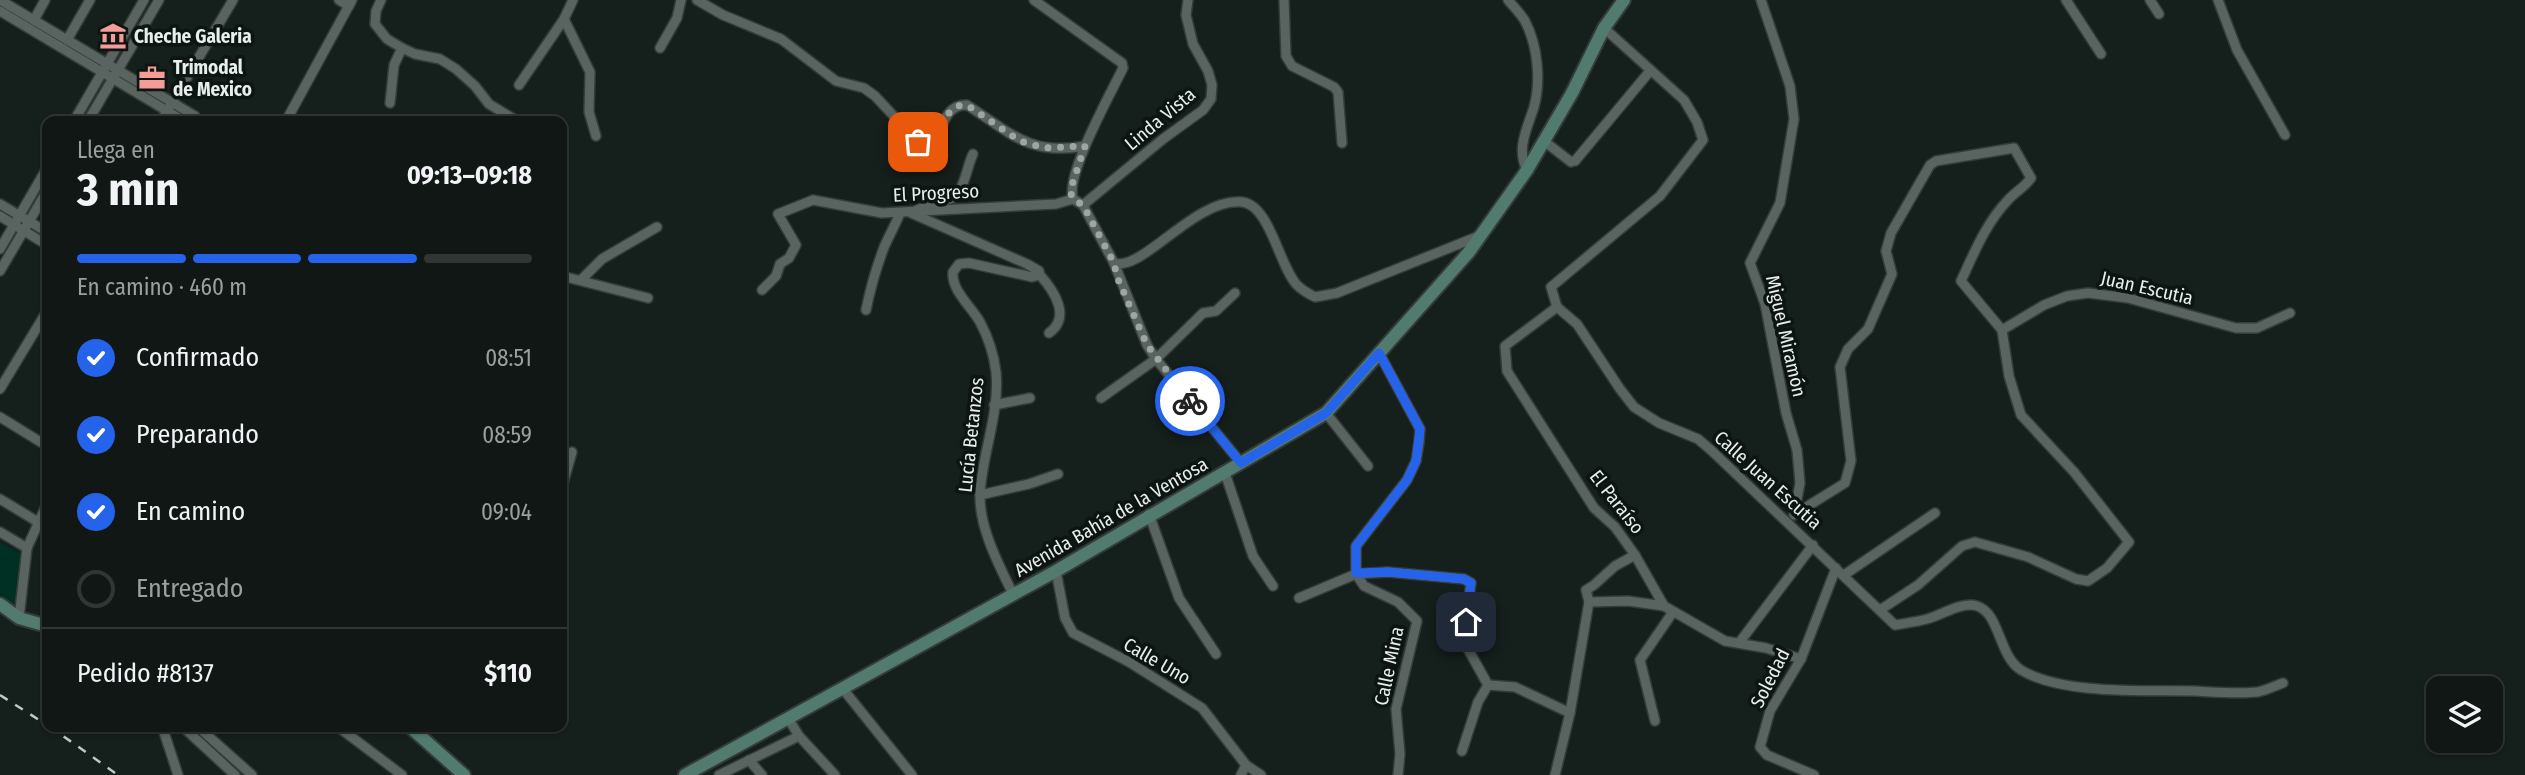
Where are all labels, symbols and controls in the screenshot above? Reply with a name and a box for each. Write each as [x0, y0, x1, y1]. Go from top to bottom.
museum icon: Cheche Galeria [98, 21, 128, 51]
place label: Cheche Galeria [134, 25, 252, 48]
place label: Trimodal de Mexico [173, 56, 252, 101]
office icon: Trimodal de Mexico [137, 63, 167, 93]
street label: Linda Vista [1120, 83, 1200, 155]
pin [888, 112, 948, 172]
icon: bag [899, 123, 937, 161]
text: Llega en [77, 136, 155, 164]
text: 09:13–09:18 [407, 160, 532, 191]
text: 3 min [77, 162, 179, 217]
street label: El Progreso [892, 179, 980, 207]
street label: Juan Escutia [2099, 266, 2195, 310]
text: En camino · 460 m [77, 273, 247, 301]
street label: Miguel Miramón [1761, 273, 1811, 399]
icon: check [77, 339, 115, 377]
text: Confirmado [136, 342, 259, 373]
text: 08:51 [485, 344, 532, 372]
courier [1155, 366, 1225, 436]
street label: Lucía Betanzos [954, 376, 988, 494]
icon: bike [1171, 382, 1209, 420]
icon: check [77, 416, 115, 454]
text: Preparando [136, 419, 259, 450]
text: 08:59 [482, 421, 532, 449]
street label: Calle Juan Escutia [1710, 426, 1826, 534]
street label: Avenida Bahía de la Ventosa [1010, 452, 1212, 582]
street label: El Paraíso [1585, 465, 1649, 539]
icon: check [77, 493, 115, 531]
text: En camino [136, 496, 245, 527]
text: 09:04 [481, 498, 532, 526]
text: Entregado [136, 573, 243, 604]
pin [1436, 592, 1496, 652]
icon: home [1447, 603, 1485, 641]
street label: Calle Mina [1369, 624, 1409, 708]
street label: Calle Uno [1119, 633, 1195, 689]
street label: Soledad [1745, 645, 1795, 711]
text: Pedido #8137 [77, 658, 214, 689]
text: $110 [484, 658, 532, 689]
map controls [2426, 676, 2503, 753]
button: layers [2426, 676, 2503, 753]

